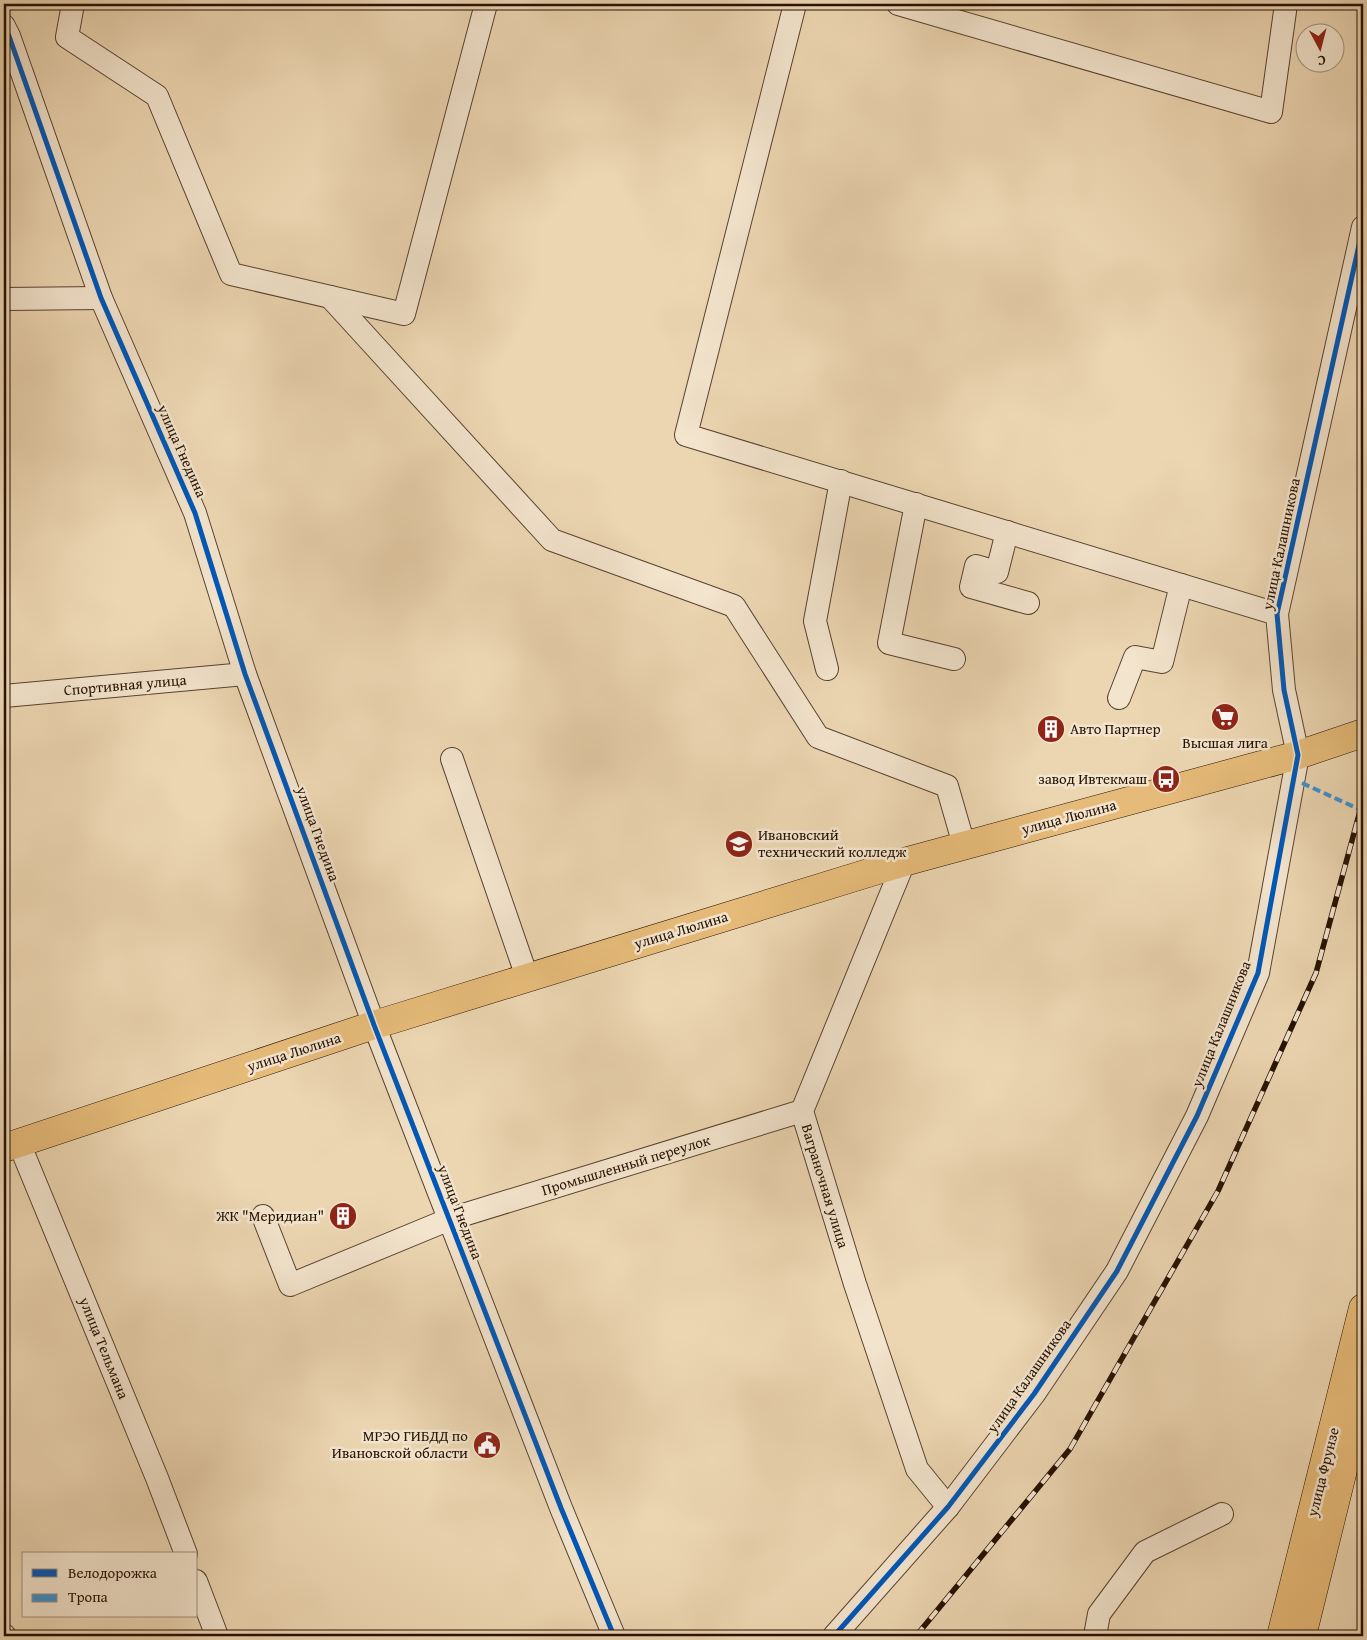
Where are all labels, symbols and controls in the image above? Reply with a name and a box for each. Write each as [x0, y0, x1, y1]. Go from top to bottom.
north arrow [1294, 22, 1344, 72]
text: С [1316, 50, 1327, 71]
street label: улица Гнедина [152, 400, 213, 501]
street label: улица Калашникова [1256, 475, 1305, 613]
street label: Спортивная улица [63, 669, 188, 700]
supermarket icon: Высшая лига [1210, 702, 1240, 732]
building icon: Авто Партнер [1036, 714, 1066, 744]
place label: Авто Партнер [1070, 718, 1161, 739]
place label: Высшая лига [1182, 732, 1269, 753]
bus stop icon: завод Ивтекмаш [1151, 764, 1181, 794]
place label: завод Ивтекмаш [1038, 768, 1147, 789]
street label: улица Гнедина [291, 782, 346, 885]
street label: улица Люлина [1018, 794, 1119, 839]
place label: Ивановский технический колледж [758, 824, 906, 862]
school or university icon: Ивановский технический колледж [724, 829, 754, 859]
street label: улица Люлина [630, 905, 731, 954]
street label: улица Калашникова [1185, 957, 1256, 1091]
street label: улица Люлина [243, 1026, 344, 1077]
street label: Ваграночная улица [797, 1121, 855, 1251]
street label: Промышленный переулок [539, 1129, 713, 1200]
street label: улица Гнедина [432, 1161, 488, 1263]
building icon: ЖК "Меридиан" [328, 1201, 358, 1231]
place label: ЖК "Меридиан" [215, 1205, 324, 1226]
street label: улица Тельмана [74, 1293, 135, 1403]
street label: улица Калашникова [981, 1314, 1076, 1438]
place label: МРЭО ГИБДД по Ивановской области [332, 1425, 468, 1463]
street label: улица Фрунзе [1301, 1425, 1344, 1520]
public building icon: МРЭО ГИБДД по Ивановской области [472, 1430, 502, 1460]
legend [22, 1552, 198, 1618]
text: Велодорожка [68, 1562, 158, 1583]
text: Тропа [68, 1586, 109, 1607]

